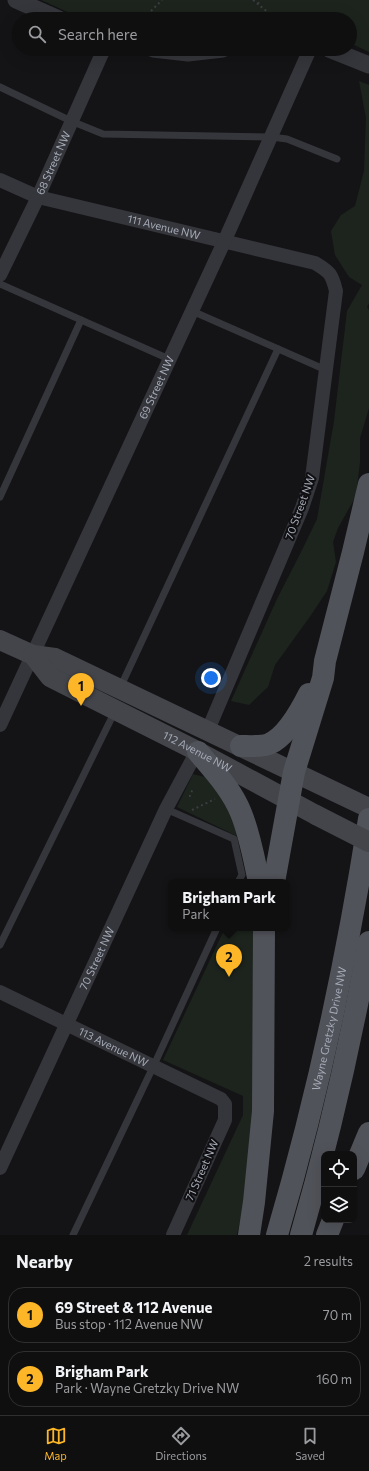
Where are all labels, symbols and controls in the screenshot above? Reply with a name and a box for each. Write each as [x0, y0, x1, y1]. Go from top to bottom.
search box [12, 12, 357, 56]
icon: search [26, 23, 48, 45]
text: Search here [58, 25, 137, 43]
street label: 68 Street NW [33, 129, 73, 197]
street label: 111 Avenue NW [126, 212, 202, 241]
street label: 69 Street NW [136, 354, 176, 421]
street label: 70 Street NW [282, 473, 317, 541]
your location [201, 668, 221, 688]
pin: 1 [68, 673, 94, 706]
street label: 112 Avenue NW [161, 728, 234, 775]
popup [168, 879, 290, 931]
text: Brigham Park [182, 888, 276, 906]
text: Park [182, 906, 209, 922]
street label: 70 Street NW [76, 925, 117, 992]
pin: 2 [216, 944, 242, 977]
street label: Wayne Gretzky Drive NW [309, 965, 349, 1092]
street label: 113 Avenue NW [77, 1024, 151, 1069]
street label: 71 Street NW [182, 1137, 221, 1202]
map controls [321, 1151, 357, 1223]
button: locate [321, 1151, 357, 1187]
button: layers [321, 1187, 357, 1223]
text: Nearby [16, 1251, 73, 1272]
text: 2 results [304, 1253, 353, 1269]
text: 69 Street & 112 Avenue [55, 1298, 212, 1316]
text: 1 [27, 1307, 33, 1323]
text: 70 m [323, 1307, 352, 1323]
text: Bus stop · 112 Avenue NW [55, 1316, 203, 1332]
text: Brigham Park [55, 1362, 149, 1380]
text: 2 [26, 1371, 34, 1387]
text: 160 m [316, 1371, 352, 1387]
text: Park · Wayne Gretzky Drive NW [55, 1380, 239, 1396]
tab: Map [44, 1425, 67, 1462]
tab: Directions [155, 1425, 207, 1462]
tab: Saved [295, 1425, 325, 1462]

